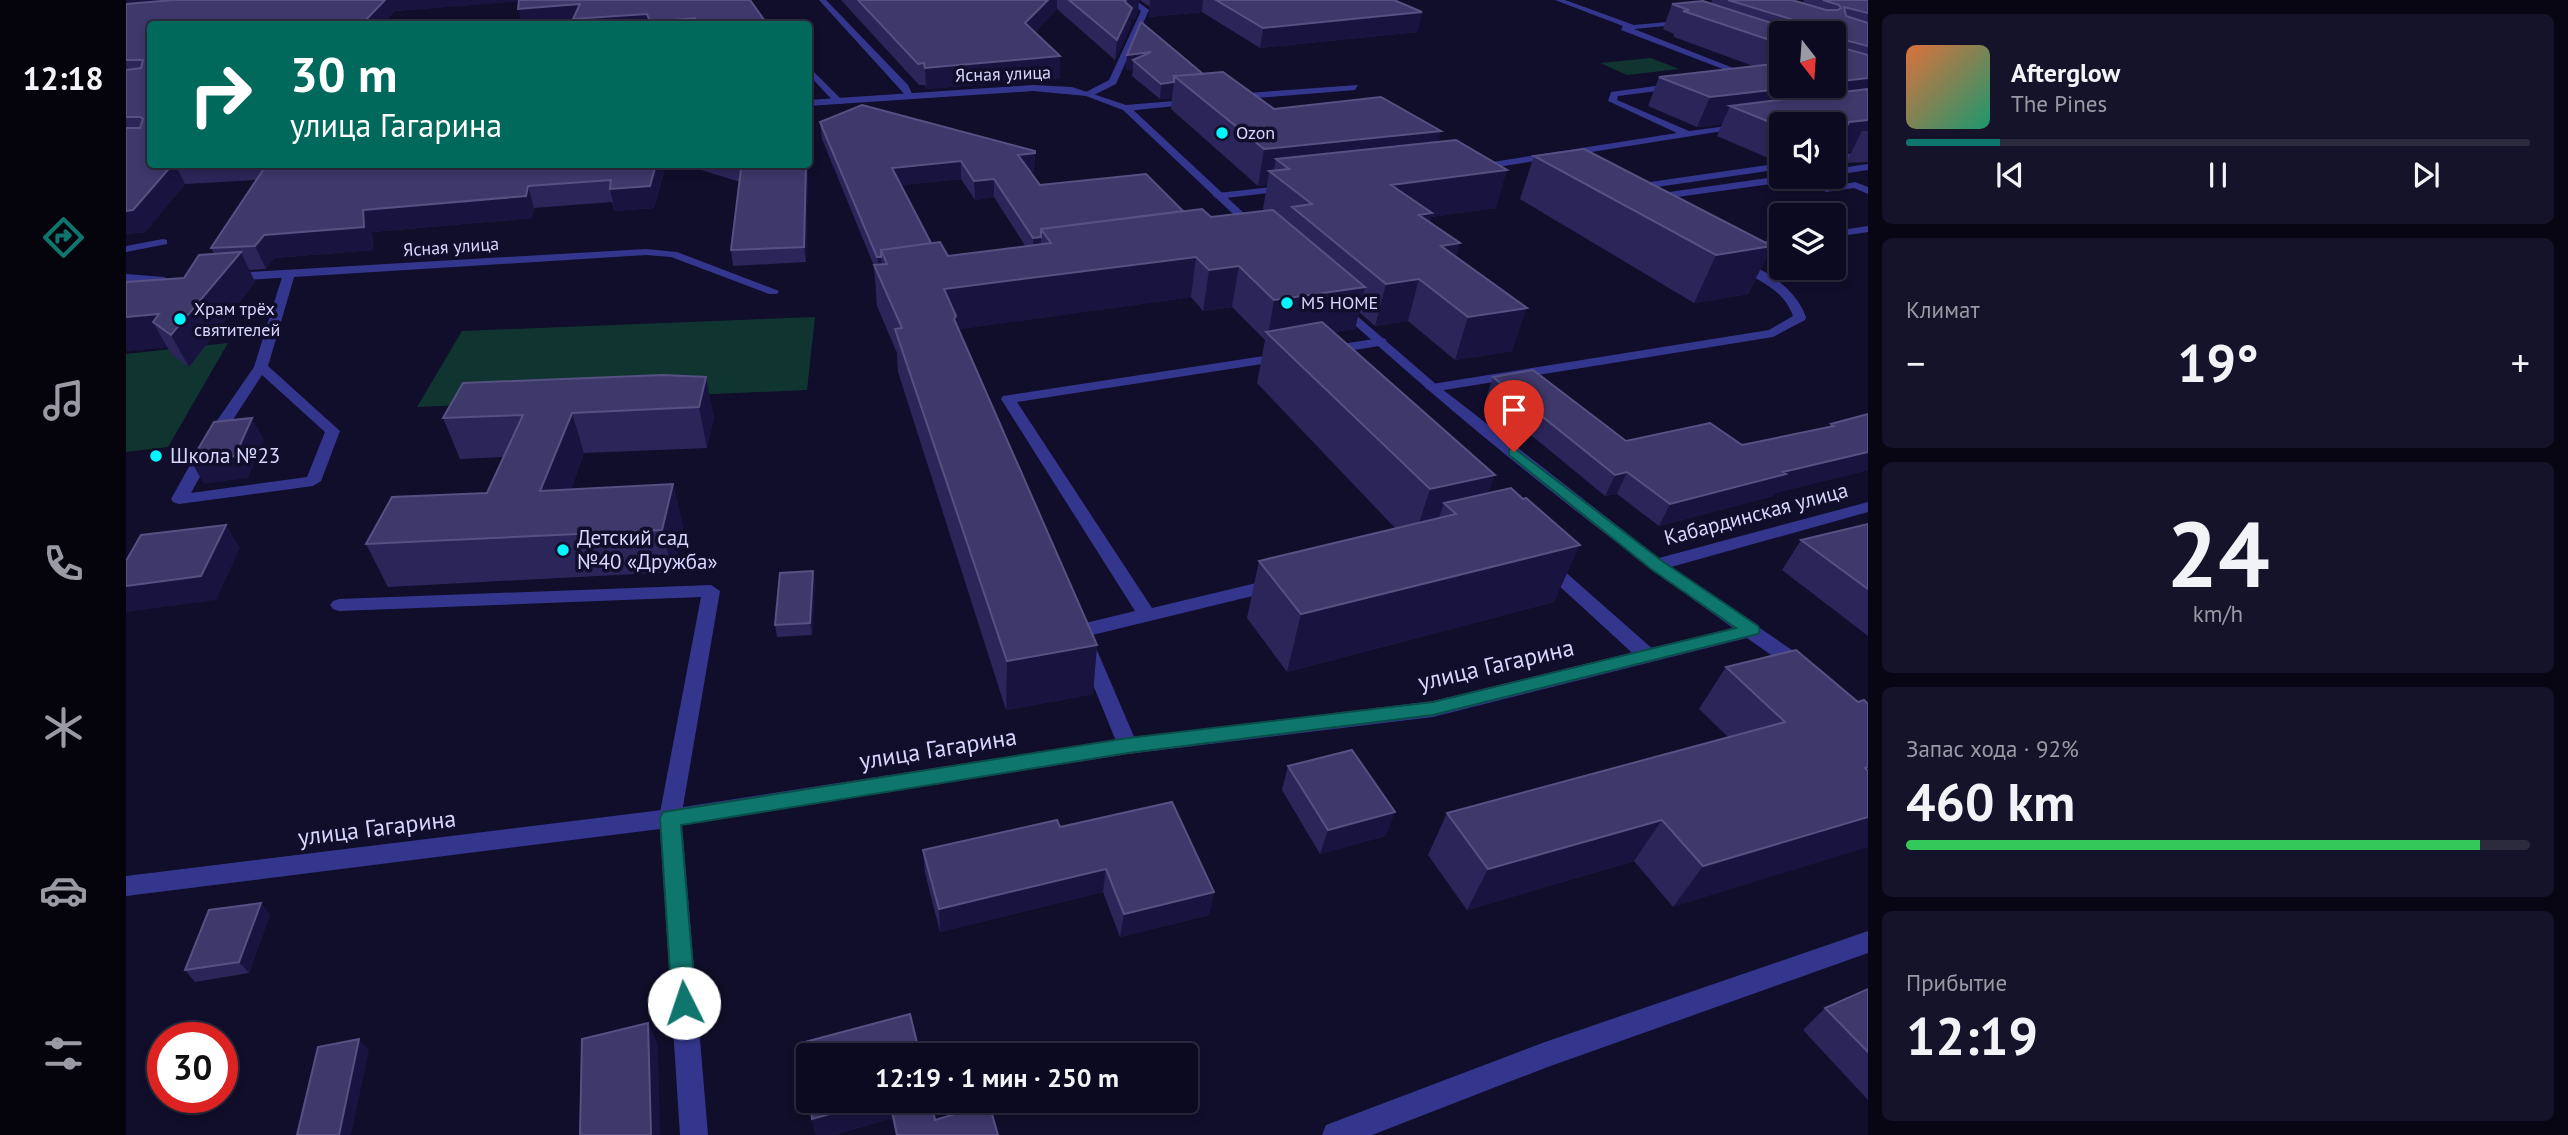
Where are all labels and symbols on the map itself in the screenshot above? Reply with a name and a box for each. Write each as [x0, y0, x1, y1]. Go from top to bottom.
north arrow [1769, 21, 1846, 98]
street label: Ясная улица [955, 60, 1051, 87]
place label: Ozon [1236, 121, 1275, 144]
marker: Ozon [1214, 125, 1230, 141]
street label: Ясная улица [402, 232, 500, 261]
place label: M5 HOME [1301, 291, 1378, 314]
marker: M5 HOME [1279, 295, 1295, 311]
place label: Храм трёх святителей [194, 297, 280, 341]
marker: Храм трёх святителей [172, 311, 188, 327]
pin [1484, 380, 1544, 452]
place label: Школа №23 [170, 442, 280, 469]
marker: Школа №23 [148, 448, 164, 464]
street label: Кабардинская улица [1661, 476, 1851, 551]
place label: Детский сад №40 «Дружба» [577, 524, 718, 575]
marker: Детский сад №40 «Дружба» [555, 542, 571, 558]
street label: улица Гагарина [1415, 632, 1577, 698]
street label: улица Гагарина [857, 721, 1019, 776]
street label: улица Гагарина [296, 802, 458, 853]
position arrow [647, 966, 721, 1040]
speed limit sign: 30 [147, 1022, 238, 1113]

